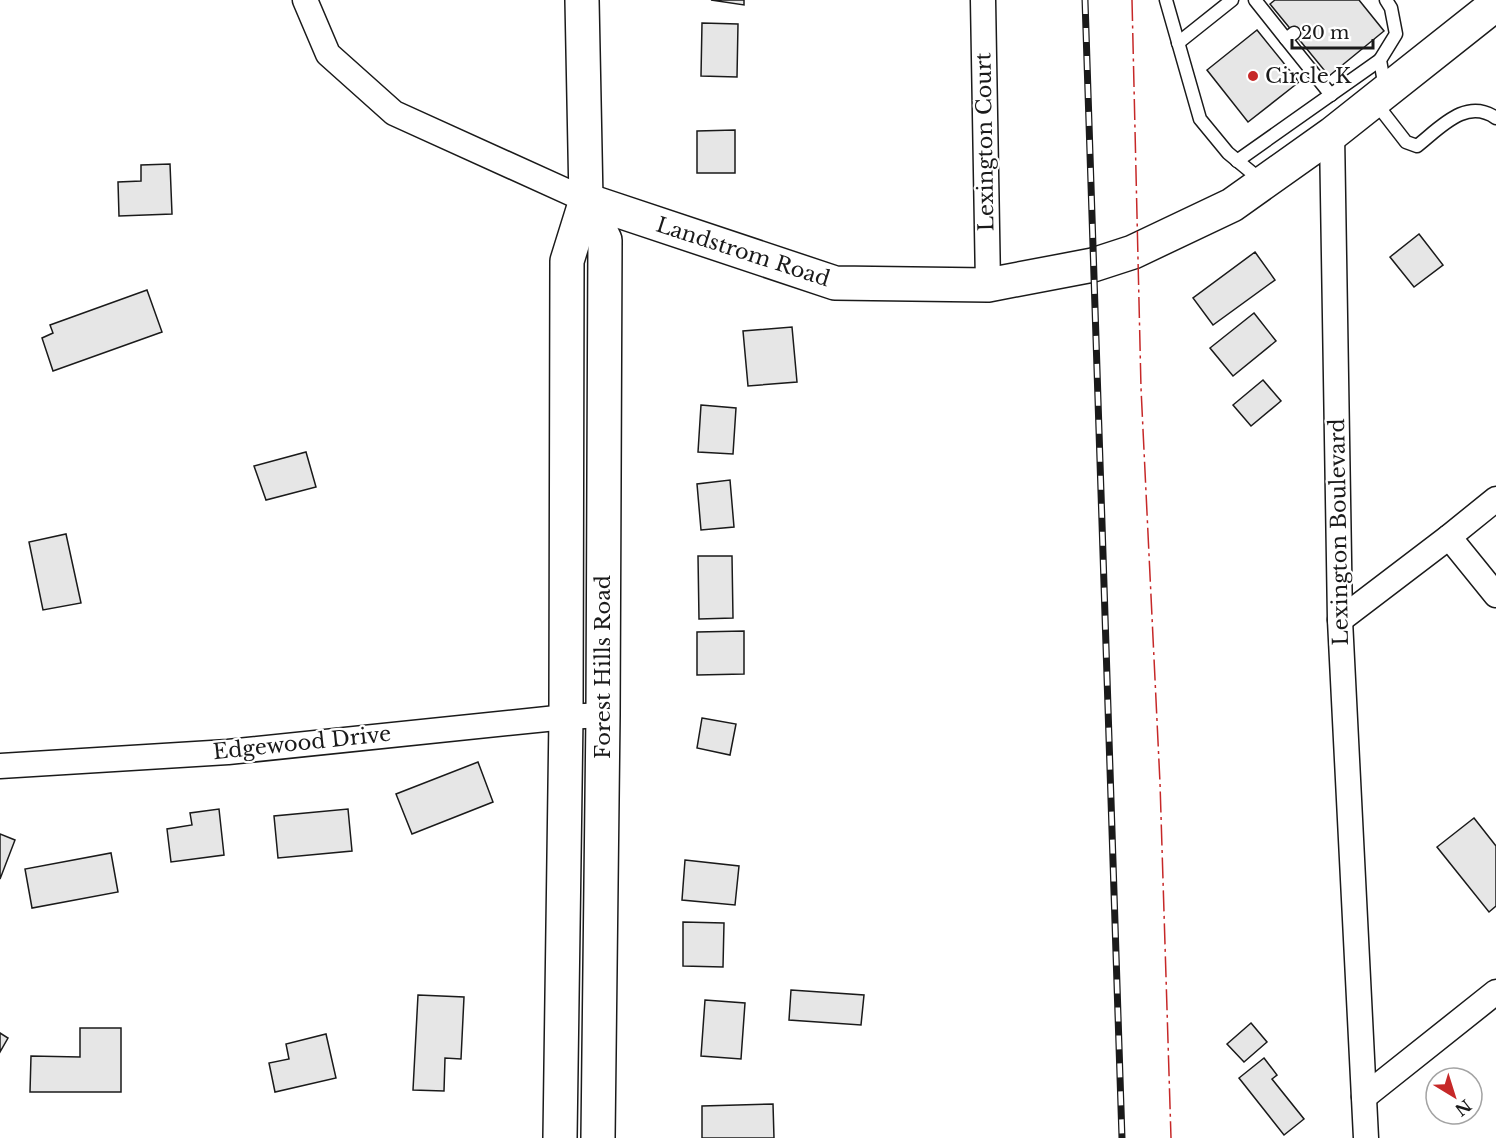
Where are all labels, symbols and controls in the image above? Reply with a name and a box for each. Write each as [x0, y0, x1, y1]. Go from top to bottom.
scale bar [1292, 12, 1373, 50]
text: 20 m [1301, 22, 1349, 44]
street label: Lexington Court [970, 52, 1000, 232]
place label: Circle K [1265, 63, 1352, 89]
marker: Circle K [1246, 69, 1260, 83]
street label: Landstrom Road [653, 212, 833, 292]
street label: Lexington Boulevard [1324, 418, 1354, 646]
street label: Forest Hills Road [590, 575, 616, 759]
street label: Edgewood Drive [212, 721, 392, 765]
north arrow [1424, 1066, 1484, 1126]
text: N [1451, 1095, 1475, 1120]

